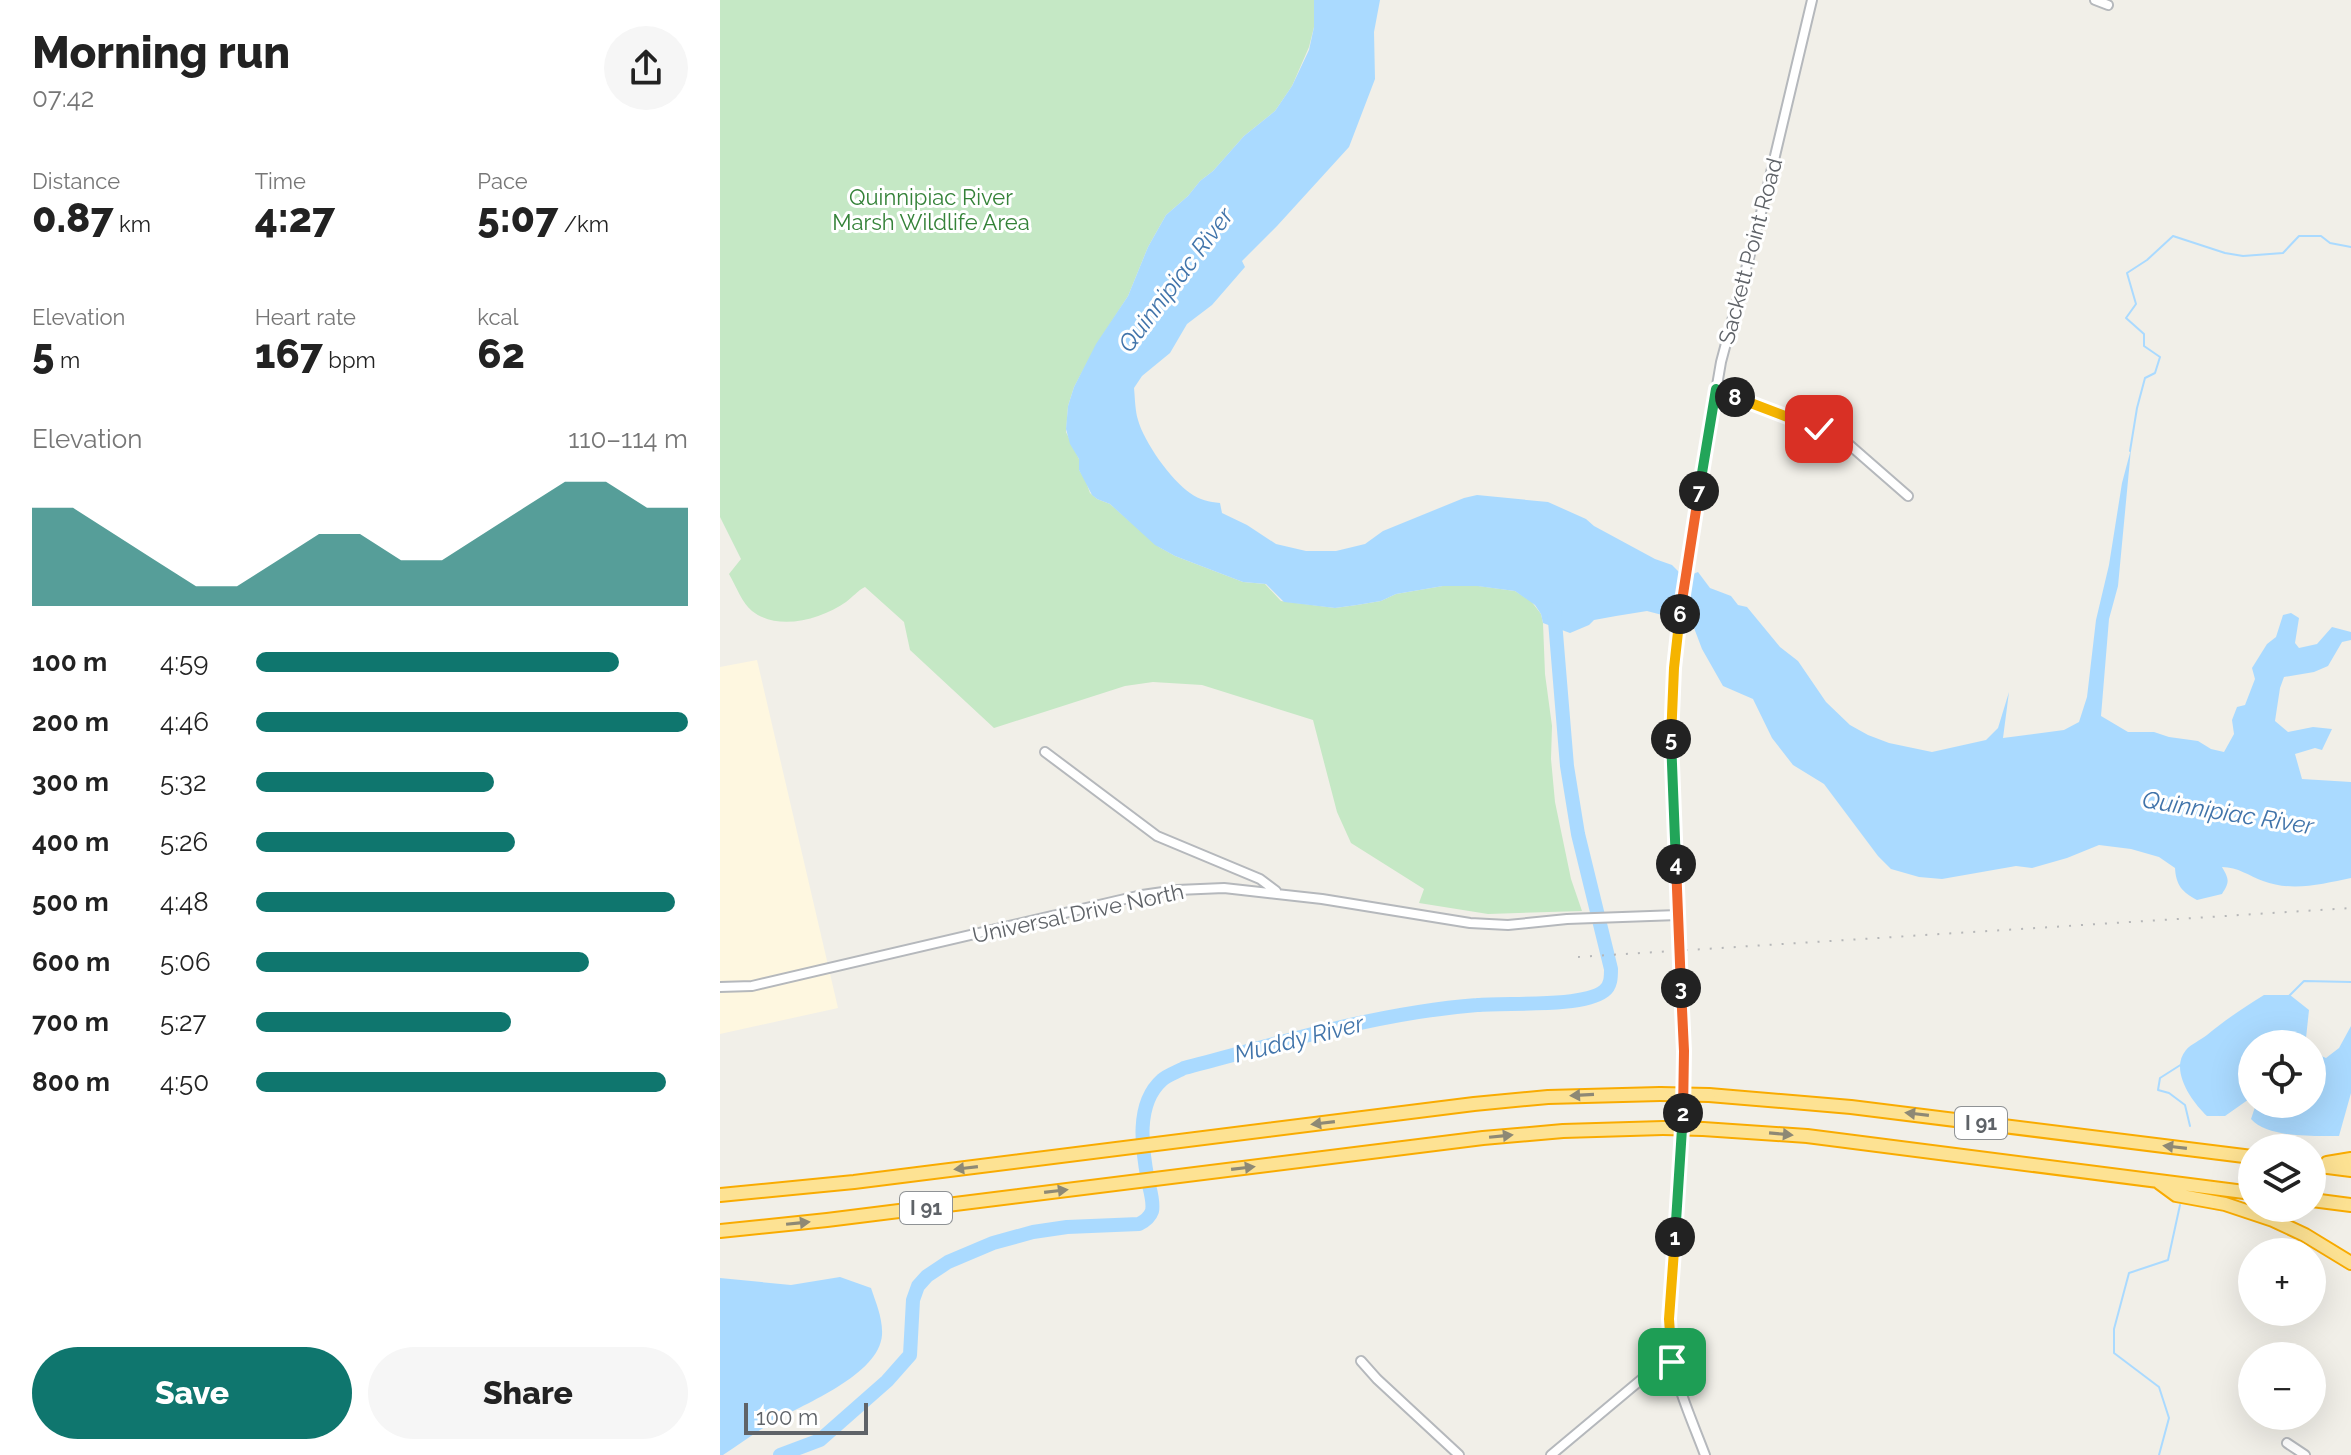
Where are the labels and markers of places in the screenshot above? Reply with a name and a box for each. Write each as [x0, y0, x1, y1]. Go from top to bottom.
pin: 8 [1715, 377, 1755, 417]
pin [1785, 395, 1853, 463]
pin: 7 [1679, 471, 1719, 511]
pin: 6 [1660, 594, 1700, 634]
pin: 5 [1651, 719, 1691, 759]
pin: 4 [1656, 844, 1696, 884]
pin: 3 [1661, 968, 1701, 1008]
pin: 2 [1663, 1093, 1703, 1133]
pin: 1 [1655, 1217, 1695, 1257]
pin [1638, 1328, 1706, 1396]

